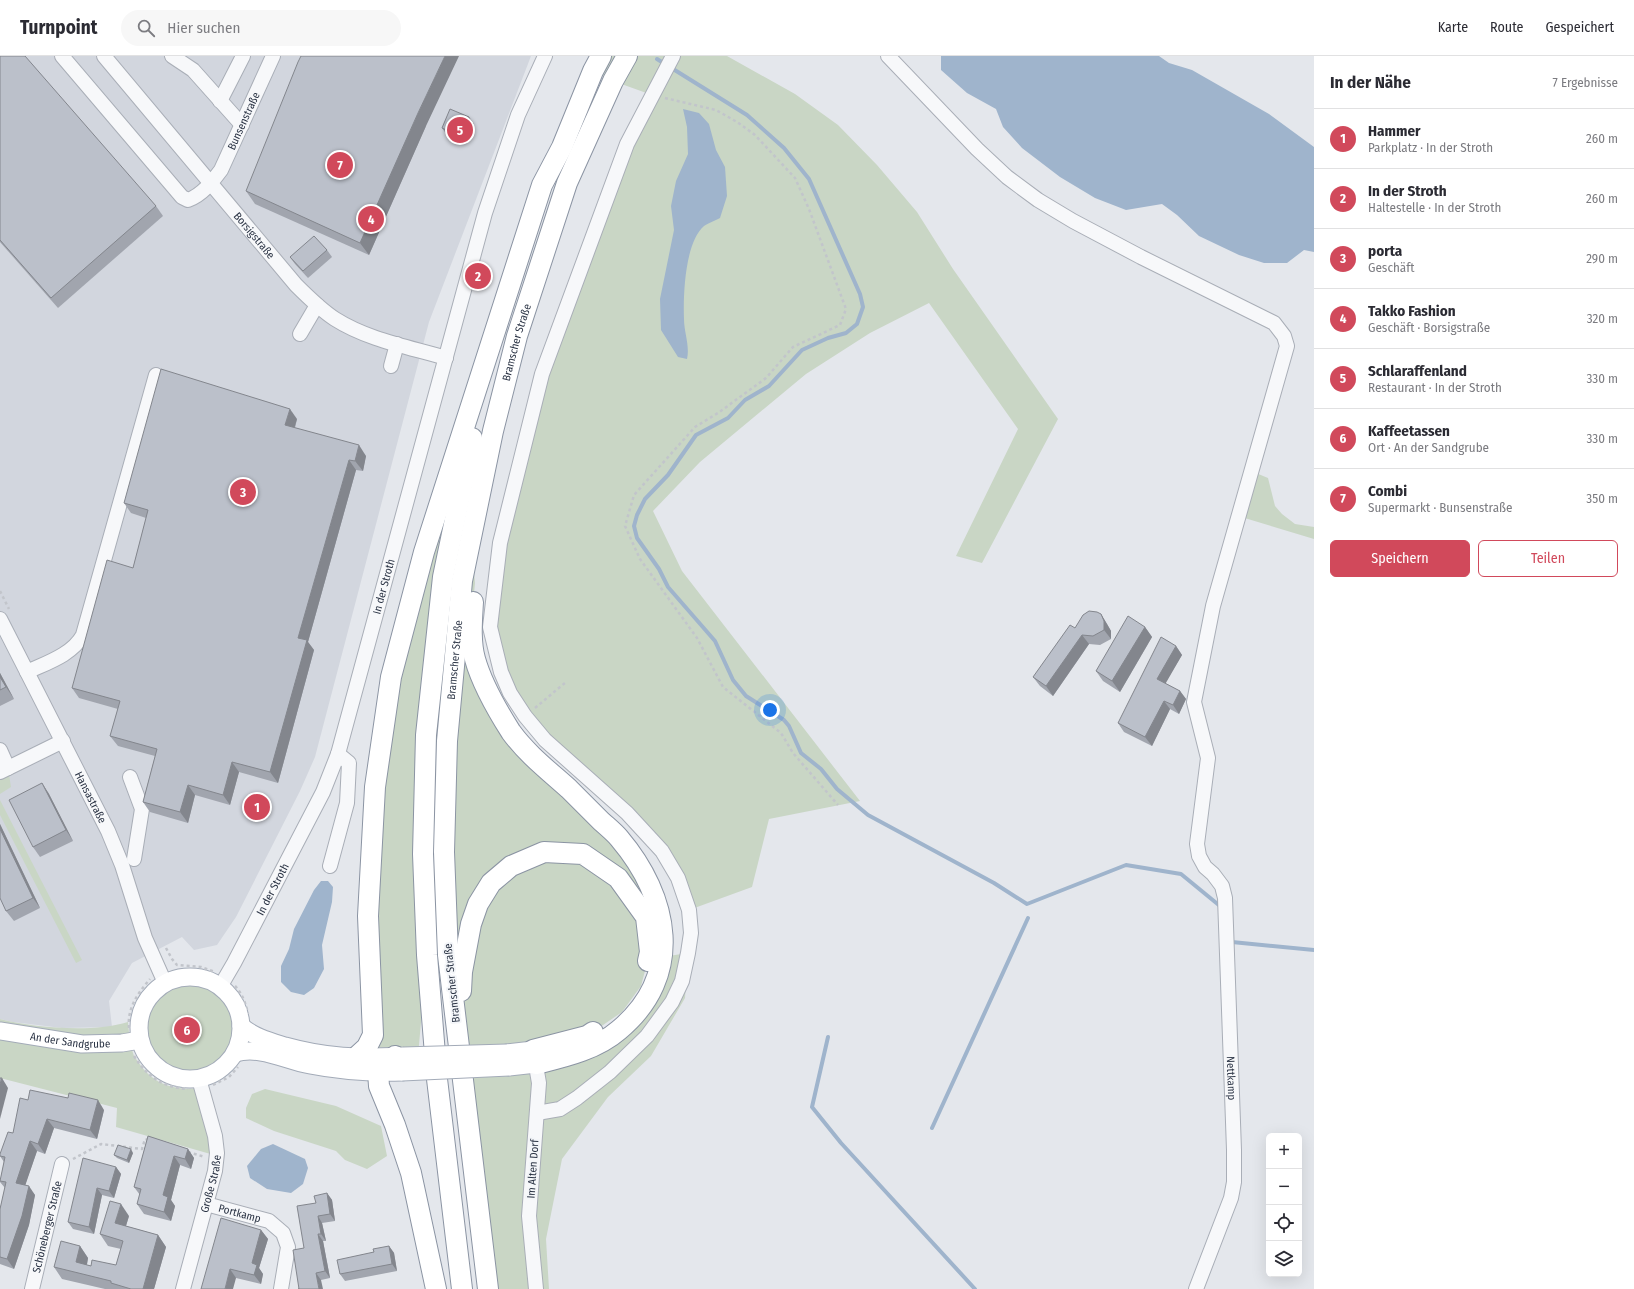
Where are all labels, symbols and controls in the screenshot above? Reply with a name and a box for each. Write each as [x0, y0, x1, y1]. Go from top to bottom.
search box [121, 10, 401, 46]
text: Turnpoint [20, 16, 97, 39]
icon: search [135, 17, 157, 39]
text: Hier suchen [167, 19, 240, 37]
text: Karte [1438, 19, 1468, 36]
text: Route [1490, 19, 1523, 36]
text: Gespeichert [1545, 19, 1614, 36]
text: In der Nähe [1330, 72, 1411, 93]
text: 7 Ergebnisse [1553, 75, 1618, 90]
street label: Bunsenstraße [225, 90, 262, 152]
pin: 5 [447, 115, 473, 145]
text: Hammer [1368, 122, 1420, 140]
text: 1 [1340, 131, 1346, 146]
text: 260 m [1586, 131, 1618, 146]
text: Parkplatz · In der Stroth [1368, 140, 1493, 155]
pin: 7 [327, 150, 353, 180]
text: In der Stroth [1368, 182, 1447, 200]
text: 2 [1340, 191, 1346, 206]
text: 260 m [1586, 191, 1618, 206]
text: Haltestelle · In der Stroth [1368, 200, 1501, 215]
pin: 4 [358, 204, 384, 234]
street label: Borsigstraße [231, 209, 278, 261]
text: porta [1368, 242, 1402, 260]
text: 3 [1340, 251, 1346, 266]
text: 290 m [1586, 251, 1618, 266]
text: Geschäft [1368, 260, 1414, 275]
pin: 2 [465, 261, 491, 291]
street label: Bramscher Straße [499, 302, 534, 382]
text: Takko Fashion [1368, 302, 1456, 320]
text: 4 [1340, 311, 1346, 326]
text: 320 m [1587, 311, 1618, 326]
text: Geschäft · Borsigstraße [1368, 320, 1490, 335]
text: Schlaraffenland [1368, 362, 1467, 380]
text: 5 [1340, 371, 1346, 386]
text: 330 m [1586, 371, 1618, 386]
text: Restaurant · In der Stroth [1368, 380, 1502, 395]
text: Kaffeetassen [1368, 422, 1450, 440]
text: 6 [1340, 431, 1346, 446]
text: 330 m [1586, 431, 1618, 446]
text: Ort · An der Sandgrube [1368, 440, 1489, 455]
pin: 3 [230, 477, 256, 507]
text: Combi [1368, 482, 1407, 500]
text: 7 [1340, 491, 1346, 506]
text: 350 m [1586, 491, 1618, 506]
text: Supermarkt · Bunsenstraße [1368, 500, 1512, 515]
button: Speichern [1330, 540, 1470, 577]
button: Teilen [1478, 540, 1618, 577]
street label: In der Stroth [370, 557, 397, 616]
street label: Bramscher Straße [444, 620, 465, 700]
your location [760, 700, 780, 720]
street label: Hansastraße [72, 769, 109, 825]
pin: 1 [244, 792, 270, 822]
street label: In der Stroth [254, 861, 291, 917]
street label: Bramscher Straße [441, 943, 463, 1023]
pin: 6 [174, 1015, 200, 1045]
street label: An der Sandgrube [29, 1029, 110, 1051]
street label: Nettkamp [1224, 1056, 1239, 1101]
map controls [1266, 1133, 1302, 1277]
button: + [1266, 1133, 1302, 1169]
street label: Im Alten Dorf [524, 1138, 542, 1199]
street label: Große Straße [198, 1154, 223, 1214]
button: − [1266, 1169, 1302, 1205]
street label: Schöneberger Straße [30, 1179, 64, 1274]
street label: Portkamp [217, 1201, 263, 1225]
button: locate [1266, 1205, 1302, 1241]
button: layers [1266, 1241, 1302, 1277]

